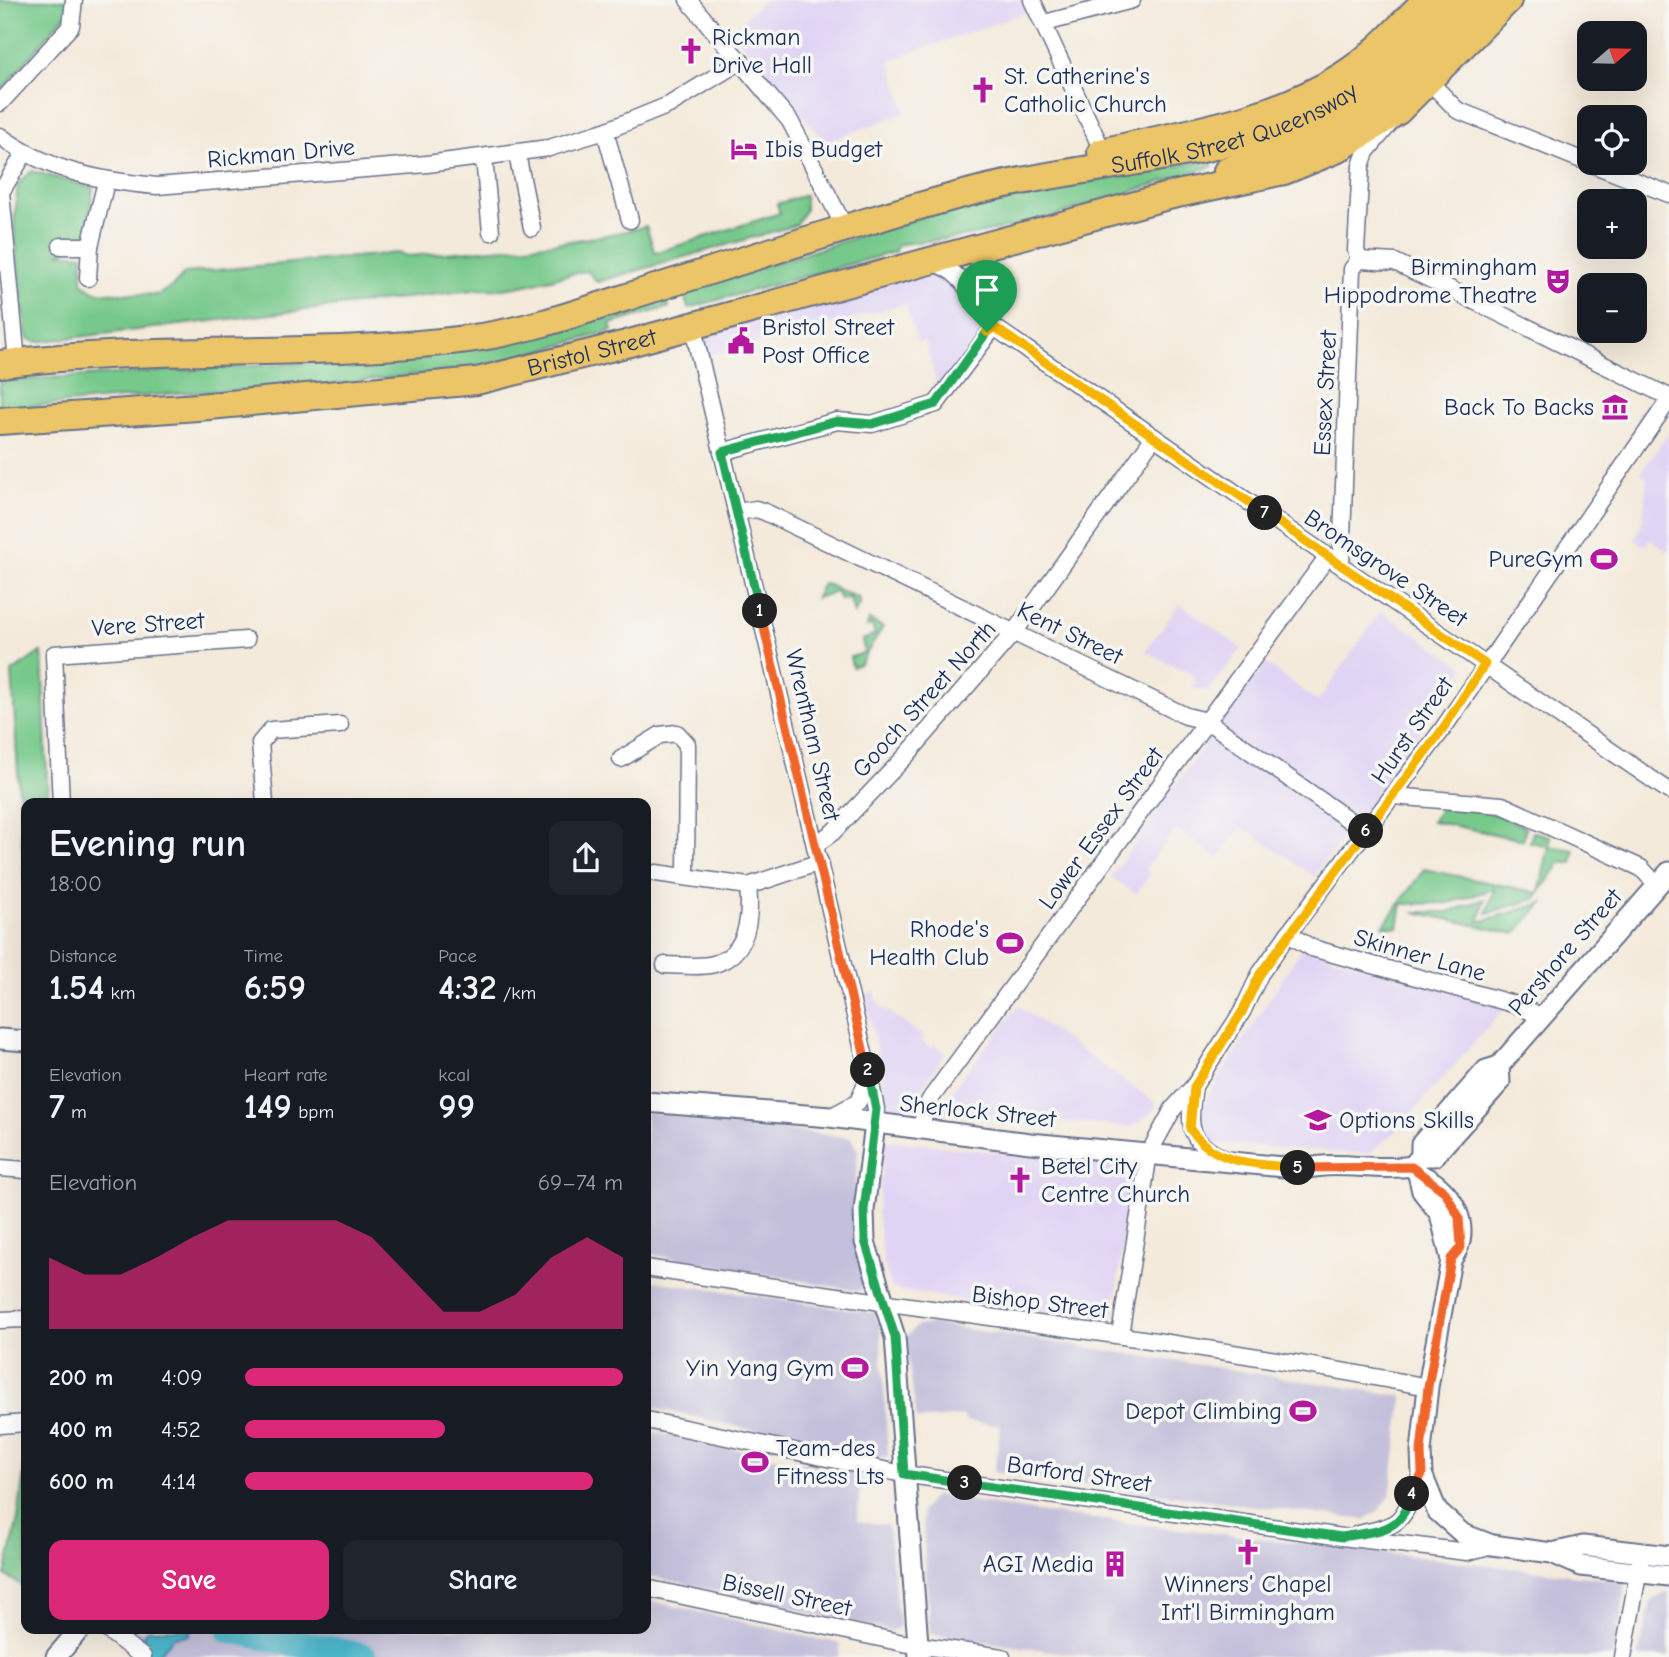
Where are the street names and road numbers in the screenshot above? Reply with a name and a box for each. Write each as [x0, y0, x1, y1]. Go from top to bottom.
street label: Suffolk Street Queensway [1109, 77, 1363, 179]
street label: Rickman Drive [206, 133, 356, 173]
street label: Bristol Street [524, 322, 661, 382]
street label: Essex Street [1308, 328, 1342, 457]
street label: Bromsgrove Street [1299, 503, 1474, 633]
street label: Kent Street [1013, 595, 1128, 671]
street label: Vere Street [91, 606, 206, 642]
street label: Gooch Street North [846, 615, 1002, 783]
street label: Wrentham Street [780, 646, 847, 825]
street label: Hurst Street [1365, 670, 1460, 789]
street label: Lower Essex Street [1033, 741, 1170, 914]
street label: Pershore Street [1502, 882, 1628, 1021]
street label: Skinner Lane [1351, 923, 1489, 987]
street label: Sherlock Street [899, 1089, 1059, 1133]
street label: Bishop Street [970, 1280, 1111, 1324]
street label: Barford Street [1005, 1450, 1154, 1498]
street label: Bissell Street [720, 1568, 855, 1623]

